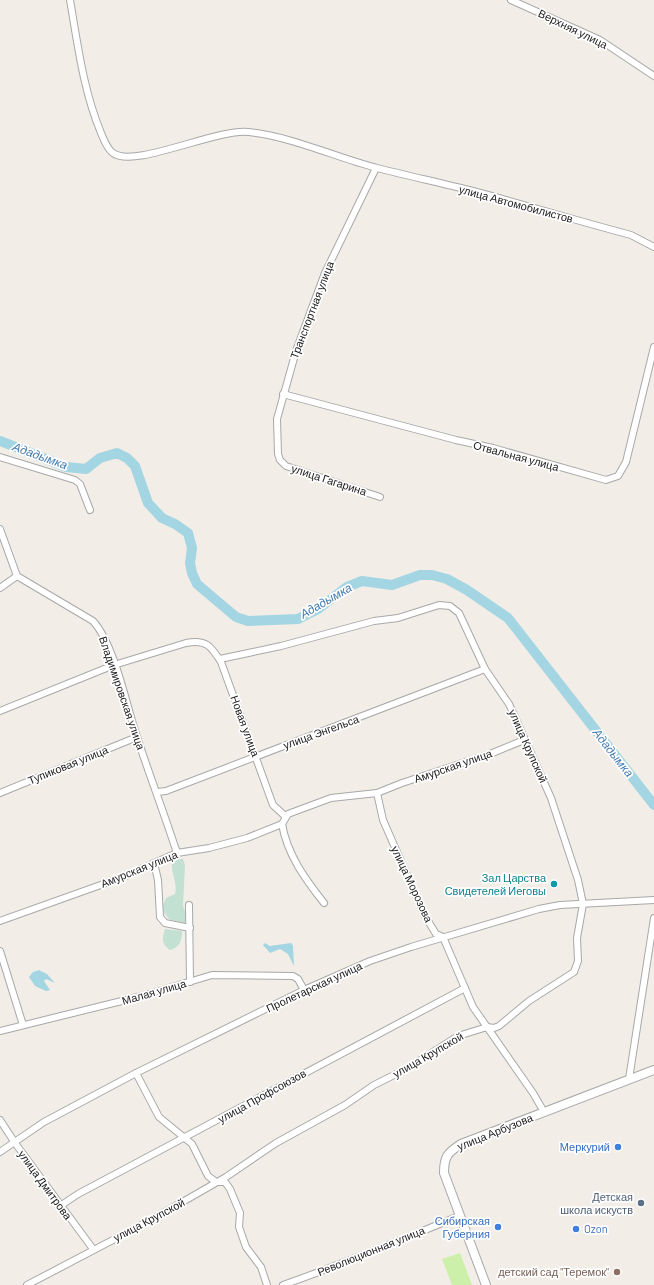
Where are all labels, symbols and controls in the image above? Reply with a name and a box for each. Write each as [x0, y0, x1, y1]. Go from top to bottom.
street label: Верхняя улица [536, 6, 611, 51]
street label: улица Автомобилистов [458, 182, 575, 225]
street label: Транспортная улица [287, 258, 336, 360]
water label: Ададымка [10, 438, 70, 472]
street label: Отвальная улица [472, 438, 561, 473]
street label: улица Гагарина [290, 461, 369, 498]
water label: Ададымка [296, 580, 354, 621]
street label: Владимировская улица [97, 634, 148, 752]
street label: Новая улица [228, 693, 263, 759]
street label: улица Крупской [506, 707, 550, 785]
street label: улица Энгельса [281, 711, 361, 751]
water label: Ададымка [590, 725, 637, 780]
street label: Тупиковая улица [26, 742, 110, 786]
street label: Амурская улица [412, 746, 494, 785]
street label: улица Морозова [389, 844, 436, 925]
street label: Амурская улица [99, 847, 180, 890]
place label: Зал Царства Свидетелей Иеговы [445, 871, 547, 897]
marker: Зал Царства Свидетелей Иеговы [549, 879, 559, 889]
street label: Пролетарская улица [264, 958, 365, 1014]
street label: Малая улица [120, 976, 188, 1007]
street label: улица Крупской [390, 1029, 465, 1080]
street label: улица Профсоюзов [216, 1066, 308, 1125]
street label: улица Арбузова [455, 1110, 535, 1153]
place label: Меркурий [560, 1140, 610, 1153]
marker: Меркурий [613, 1142, 623, 1152]
street label: улица Дмитрова [16, 1147, 75, 1223]
place label: Детская школа искуств [560, 1190, 633, 1216]
street label: улица Крупской [111, 1195, 187, 1244]
marker: Детская школа искуств [636, 1198, 646, 1208]
place label: Сибирская Губерния [435, 1214, 490, 1240]
marker: Сибирская Губерния [493, 1222, 503, 1232]
place label: Ozon [584, 1222, 608, 1235]
street label: Революционная улица [315, 1223, 427, 1278]
marker: Ozon [571, 1224, 581, 1234]
place label: детский сад "Теремок" [498, 1265, 609, 1278]
marker: детский сад "Теремок" [612, 1267, 622, 1277]

